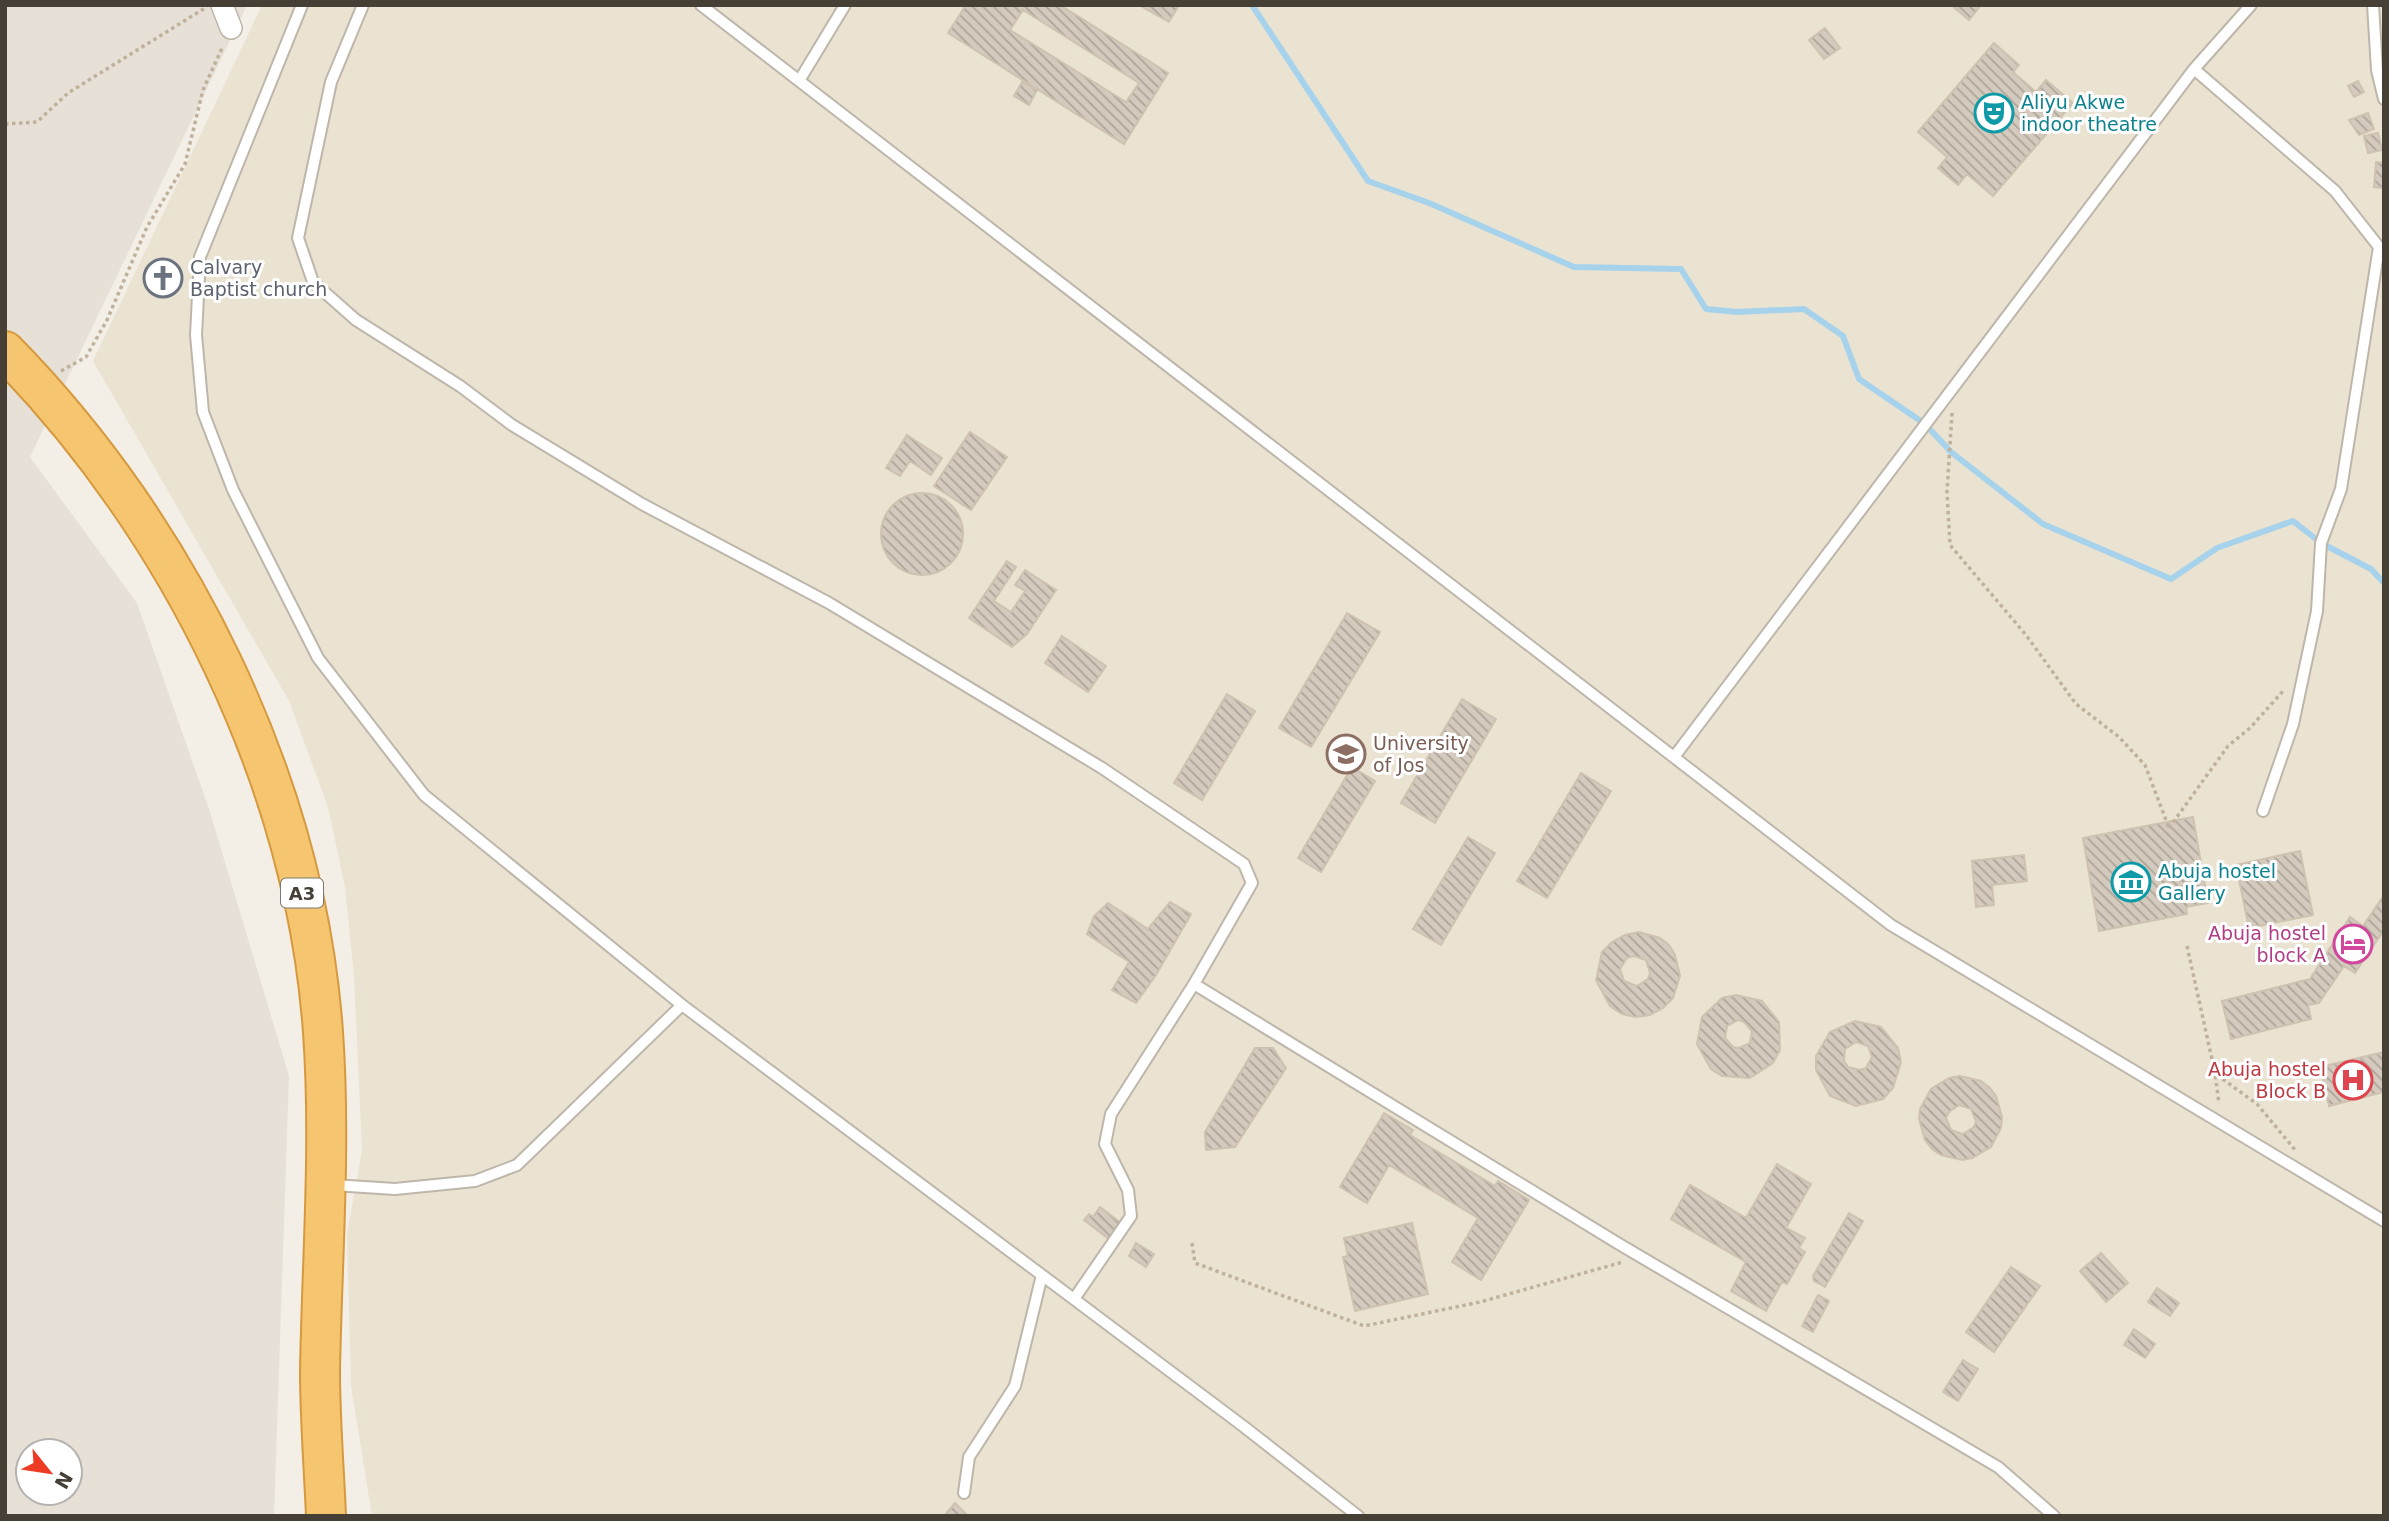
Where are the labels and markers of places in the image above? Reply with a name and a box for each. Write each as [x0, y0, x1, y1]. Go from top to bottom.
place label: Aliyu Akwe indoor theatre [2021, 91, 2157, 135]
theatre icon: Aliyu Akwe indoor theatre [1973, 92, 2015, 134]
place label: Calvary Baptist church [190, 256, 327, 300]
church icon: Calvary Baptist church [142, 257, 184, 299]
place label: University of Jos [1373, 732, 1469, 776]
school or university icon: University of Jos [1325, 733, 1367, 775]
place label: Abuja hostel Gallery [2158, 860, 2276, 904]
museum icon: Abuja hostel Gallery [2110, 861, 2152, 903]
place label: Abuja hostel block A [2208, 922, 2326, 966]
hotel icon: Abuja hostel block A [2332, 923, 2374, 965]
place label: Abuja hostel Block B [2208, 1058, 2326, 1102]
hospital icon: Abuja hostel Block B [2332, 1059, 2374, 1101]

